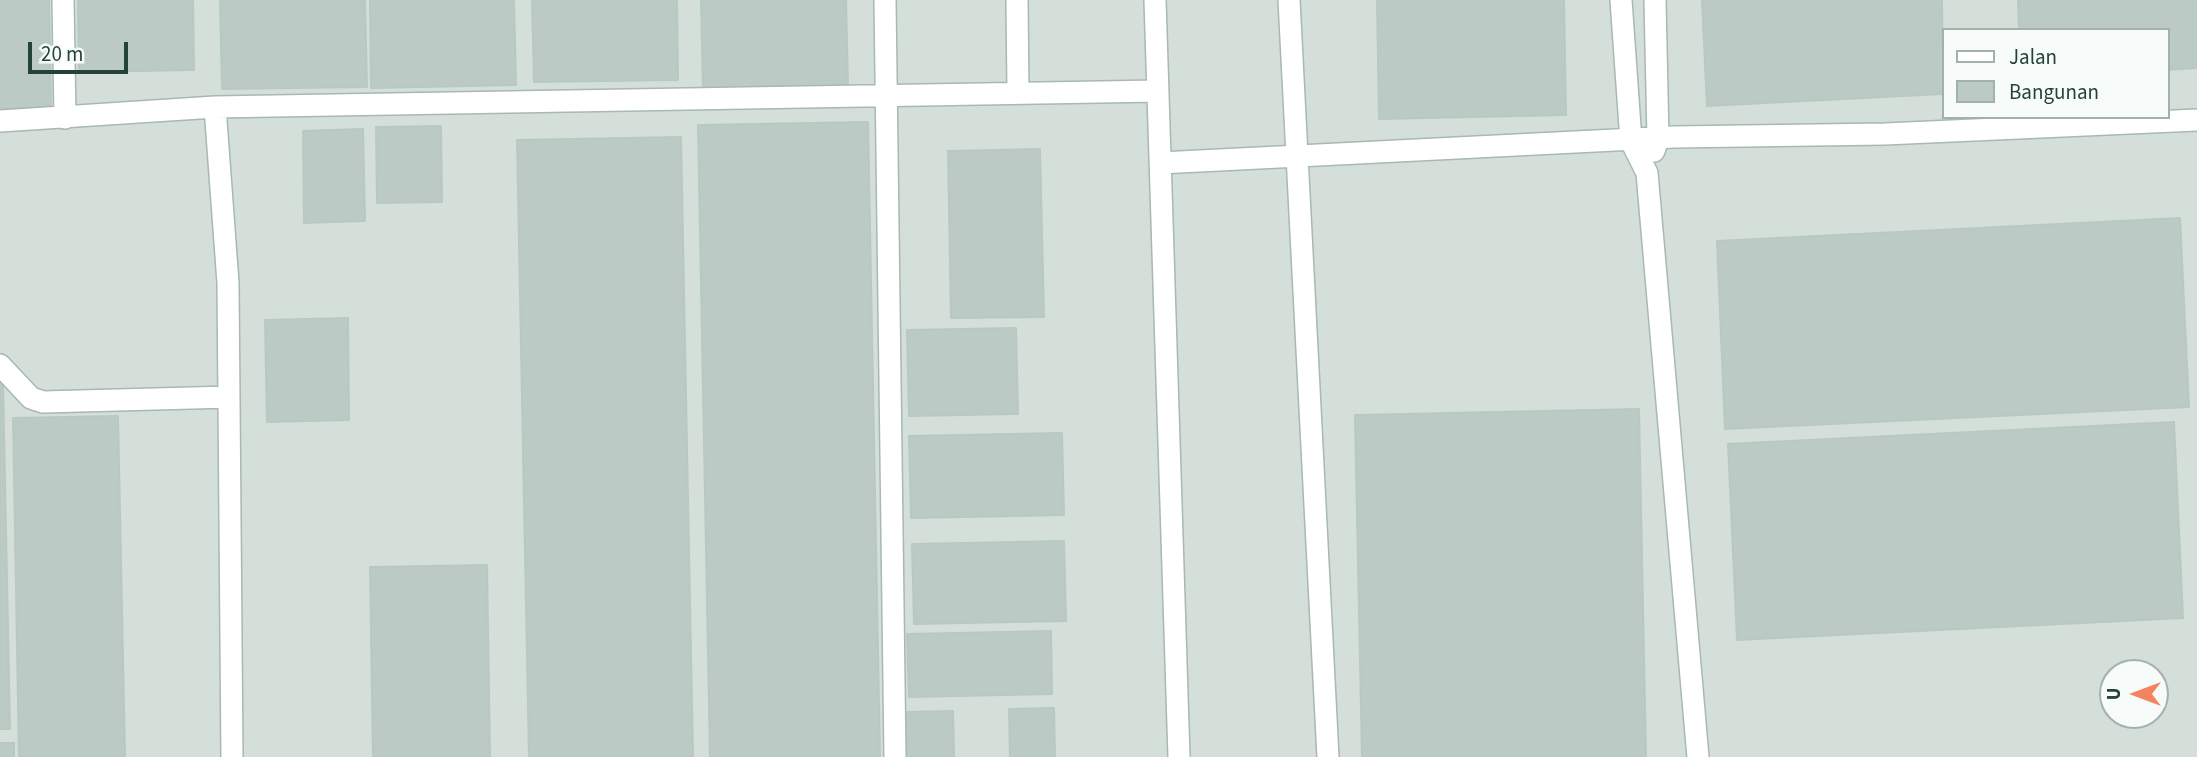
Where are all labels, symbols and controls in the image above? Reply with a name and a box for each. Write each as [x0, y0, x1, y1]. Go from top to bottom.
scale bar [32, 28, 131, 72]
legend [1941, 28, 2169, 119]
text: 20 m [41, 39, 83, 69]
text: Jalan [2009, 42, 2057, 72]
text: Bangunan [2009, 77, 2099, 107]
north arrow [2099, 659, 2169, 729]
text: U [2101, 688, 2128, 700]

